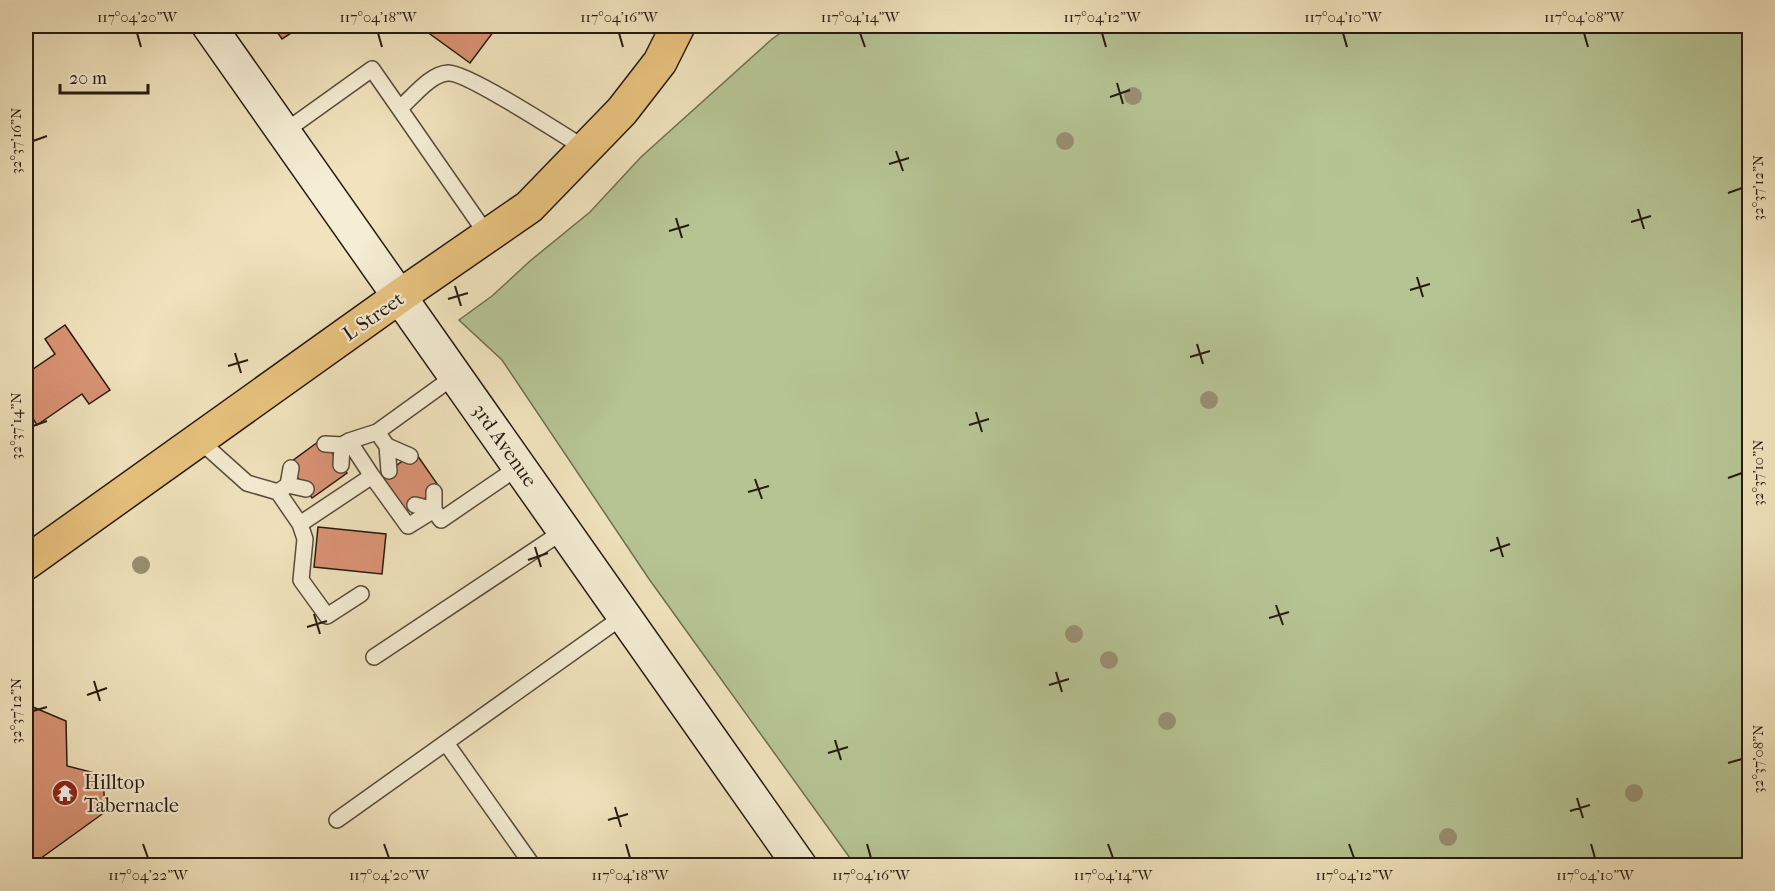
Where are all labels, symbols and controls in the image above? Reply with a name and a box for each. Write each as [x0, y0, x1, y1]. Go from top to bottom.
text: 117°04'20"W [97, 8, 178, 26]
text: 117°04'18"W [339, 8, 418, 26]
text: 117°04'16"W [580, 8, 659, 26]
text: 117°04'14"W [821, 8, 900, 26]
text: 117°04'12"W [1063, 8, 1142, 26]
text: 117°04'10"W [1304, 8, 1383, 26]
text: 117°04'08"W [1544, 8, 1625, 26]
scale bar [60, 57, 148, 95]
text: 20 m [69, 68, 107, 89]
text: 32°37'16"N [7, 107, 25, 174]
text: 32°37'12"N [1749, 154, 1767, 221]
street label: L Street [338, 287, 408, 346]
text: 32°37'14"N [7, 392, 25, 460]
street label: 3rd Avenue [468, 399, 542, 491]
text: 32°37'10"N [1749, 439, 1767, 506]
text: 32°37'12"N [7, 677, 25, 744]
text: 32°37'08"N [1749, 724, 1767, 793]
place label: Hilltop Tabernacle [84, 771, 179, 817]
temple icon: Hilltop Tabernacle [50, 778, 80, 808]
text: 117°04'22"W [108, 866, 189, 884]
text: 117°04'20"W [349, 866, 430, 884]
text: 117°04'18"W [591, 866, 670, 884]
text: 117°04'16"W [832, 866, 911, 884]
text: 117°04'14"W [1074, 866, 1153, 884]
text: 117°04'12"W [1315, 866, 1394, 884]
text: 117°04'10"W [1556, 866, 1635, 884]

